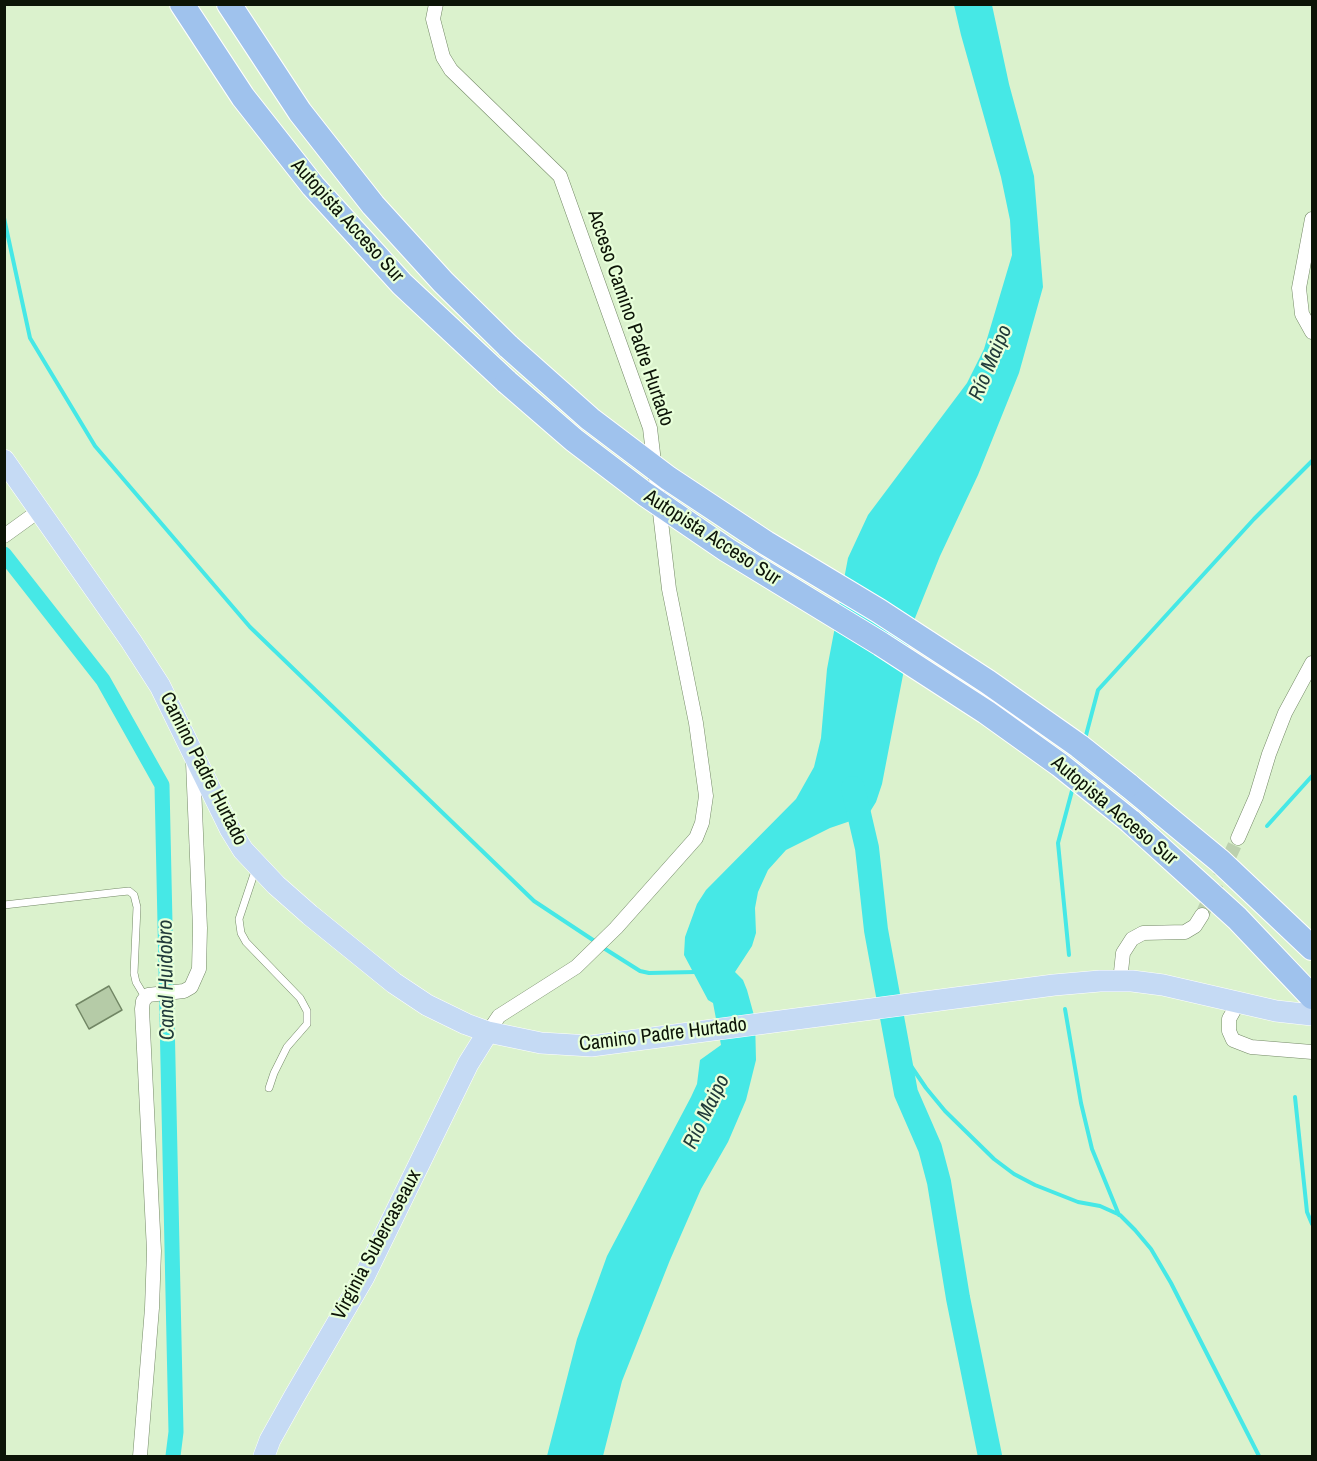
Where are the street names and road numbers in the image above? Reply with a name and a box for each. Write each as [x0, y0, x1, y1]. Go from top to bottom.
street label: Autopista Acceso Sur [285, 154, 409, 288]
street label: Acceso Camino Padre Hurtado [582, 207, 678, 429]
street label: Autopista Acceso Sur [639, 485, 785, 591]
street label: Camino Padre Hurtado [154, 688, 252, 850]
street label: Autopista Acceso Sur [1046, 751, 1182, 871]
street label: Camino Padre Hurtado [578, 1013, 748, 1057]
street label: Virginia Subercaseaux [327, 1166, 427, 1324]

